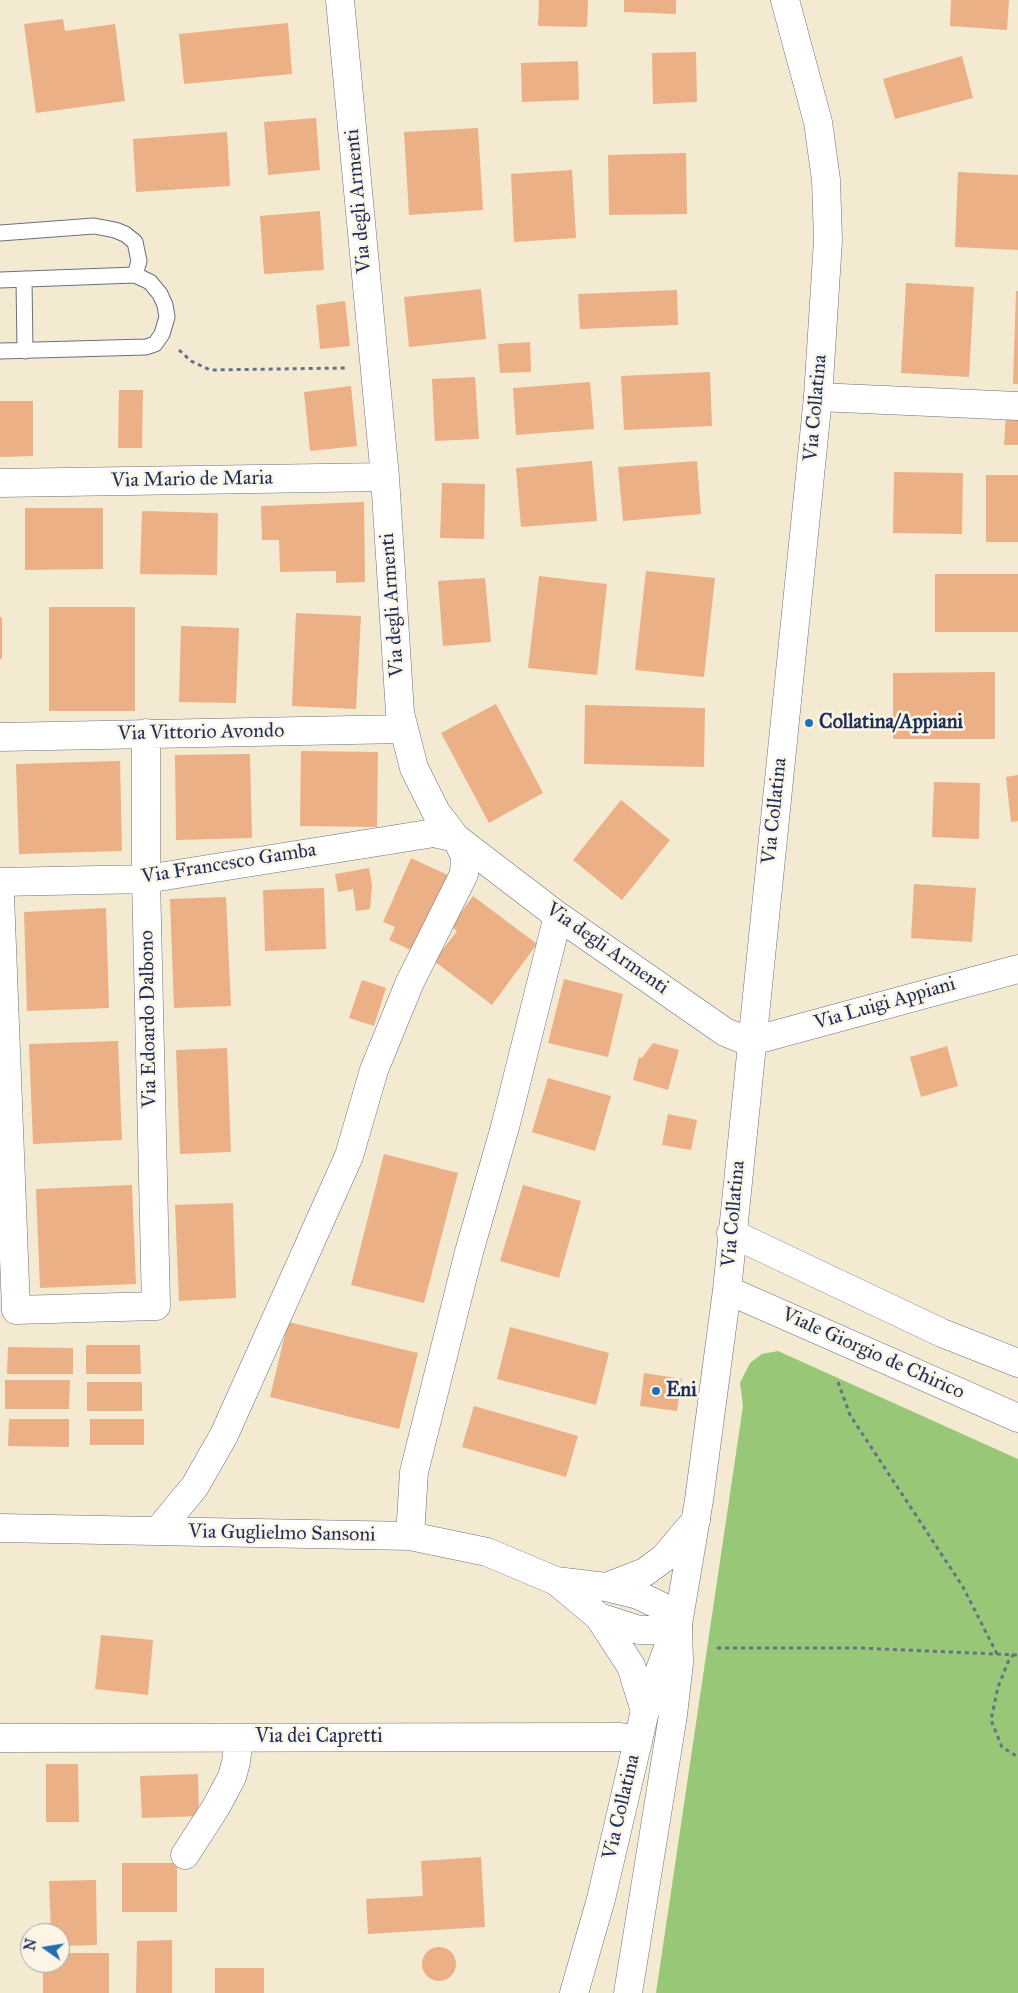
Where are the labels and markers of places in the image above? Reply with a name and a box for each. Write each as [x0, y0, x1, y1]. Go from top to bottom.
place label: Collatina/Appiani [819, 711, 963, 735]
marker: Collatina/Appiani [803, 717, 815, 729]
place label: Eni [666, 1379, 697, 1403]
marker: Eni [650, 1385, 662, 1397]

